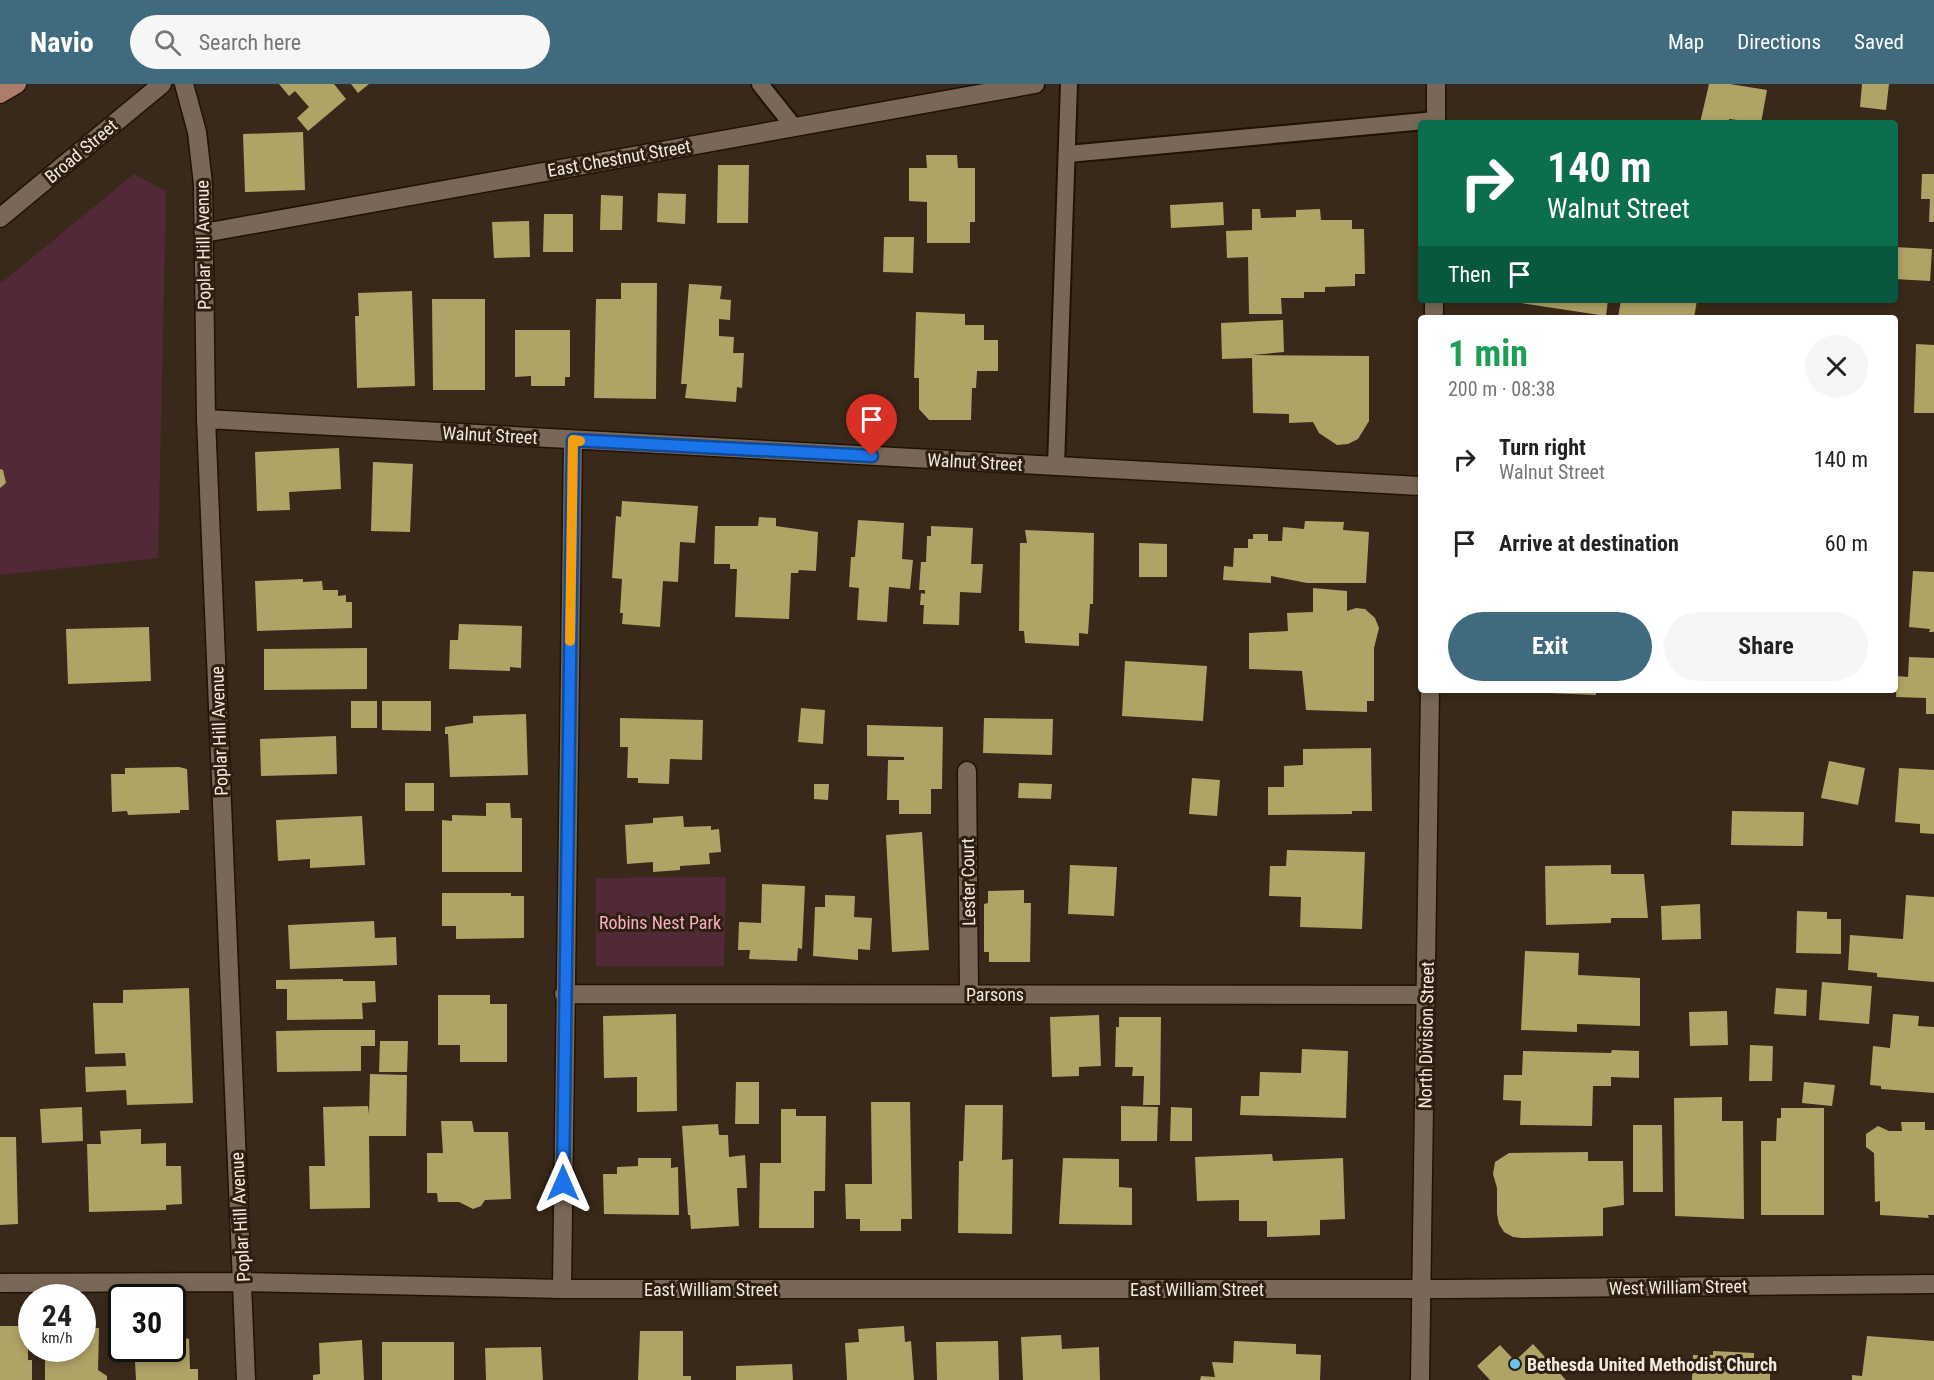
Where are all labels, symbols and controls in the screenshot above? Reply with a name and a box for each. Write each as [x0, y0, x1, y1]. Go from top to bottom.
search box [130, 15, 550, 69]
text: Navio [30, 26, 94, 59]
icon: search [151, 26, 184, 59]
text: Search here [199, 30, 301, 55]
text: Map [1668, 30, 1704, 54]
text: Directions [1737, 30, 1821, 54]
text: Saved [1854, 30, 1904, 54]
street label: Broad Street [41, 115, 121, 187]
street label: East Chestnut Street [546, 135, 692, 181]
text: 140 m [1547, 143, 1652, 192]
icon: right [1448, 144, 1526, 222]
street label: Poplar Hill Avenue [191, 180, 215, 310]
text: Walnut Street [1547, 193, 1690, 225]
icon: arrive [1503, 258, 1536, 291]
text: Then [1448, 262, 1491, 287]
text: 1 min [1448, 333, 1528, 375]
button: close [1805, 335, 1868, 398]
text: 200 m · 08:38 [1448, 377, 1555, 401]
pin [846, 394, 897, 456]
icon: arrive [855, 403, 888, 436]
street label: Walnut Street [442, 422, 538, 448]
text: Turn right [1499, 435, 1586, 460]
icon: right [1448, 443, 1481, 476]
text: 140 m [1814, 447, 1868, 472]
street label: Walnut Street [927, 449, 1023, 475]
text: Walnut Street [1499, 460, 1605, 484]
icon: arrive [1448, 527, 1481, 560]
text: Arrive at destination [1499, 531, 1679, 556]
text: 60 m [1825, 531, 1868, 556]
button: Exit [1448, 612, 1652, 681]
button: Share [1664, 612, 1868, 681]
street label: Poplar Hill Avenue [206, 666, 232, 796]
street label: Lester Court [957, 838, 979, 926]
park label: Robins Nest Park [599, 912, 721, 933]
street label: North Division Street [1414, 961, 1438, 1109]
street label: Parsons [966, 984, 1024, 1005]
position arrow [531, 1151, 595, 1215]
street label: Poplar Hill Avenue [226, 1152, 254, 1282]
street label: West William Street [1609, 1275, 1747, 1299]
street label: East William Street [644, 1279, 778, 1300]
street label: East William Street [1130, 1279, 1264, 1300]
speed limit sign: 30 [108, 1284, 186, 1362]
text: 24 [42, 1298, 72, 1333]
text: km/h [42, 1329, 72, 1347]
place label: Bethesda United Methodist Church [1527, 1354, 1777, 1375]
marker: Bethesda United Methodist Church [1508, 1357, 1522, 1371]

